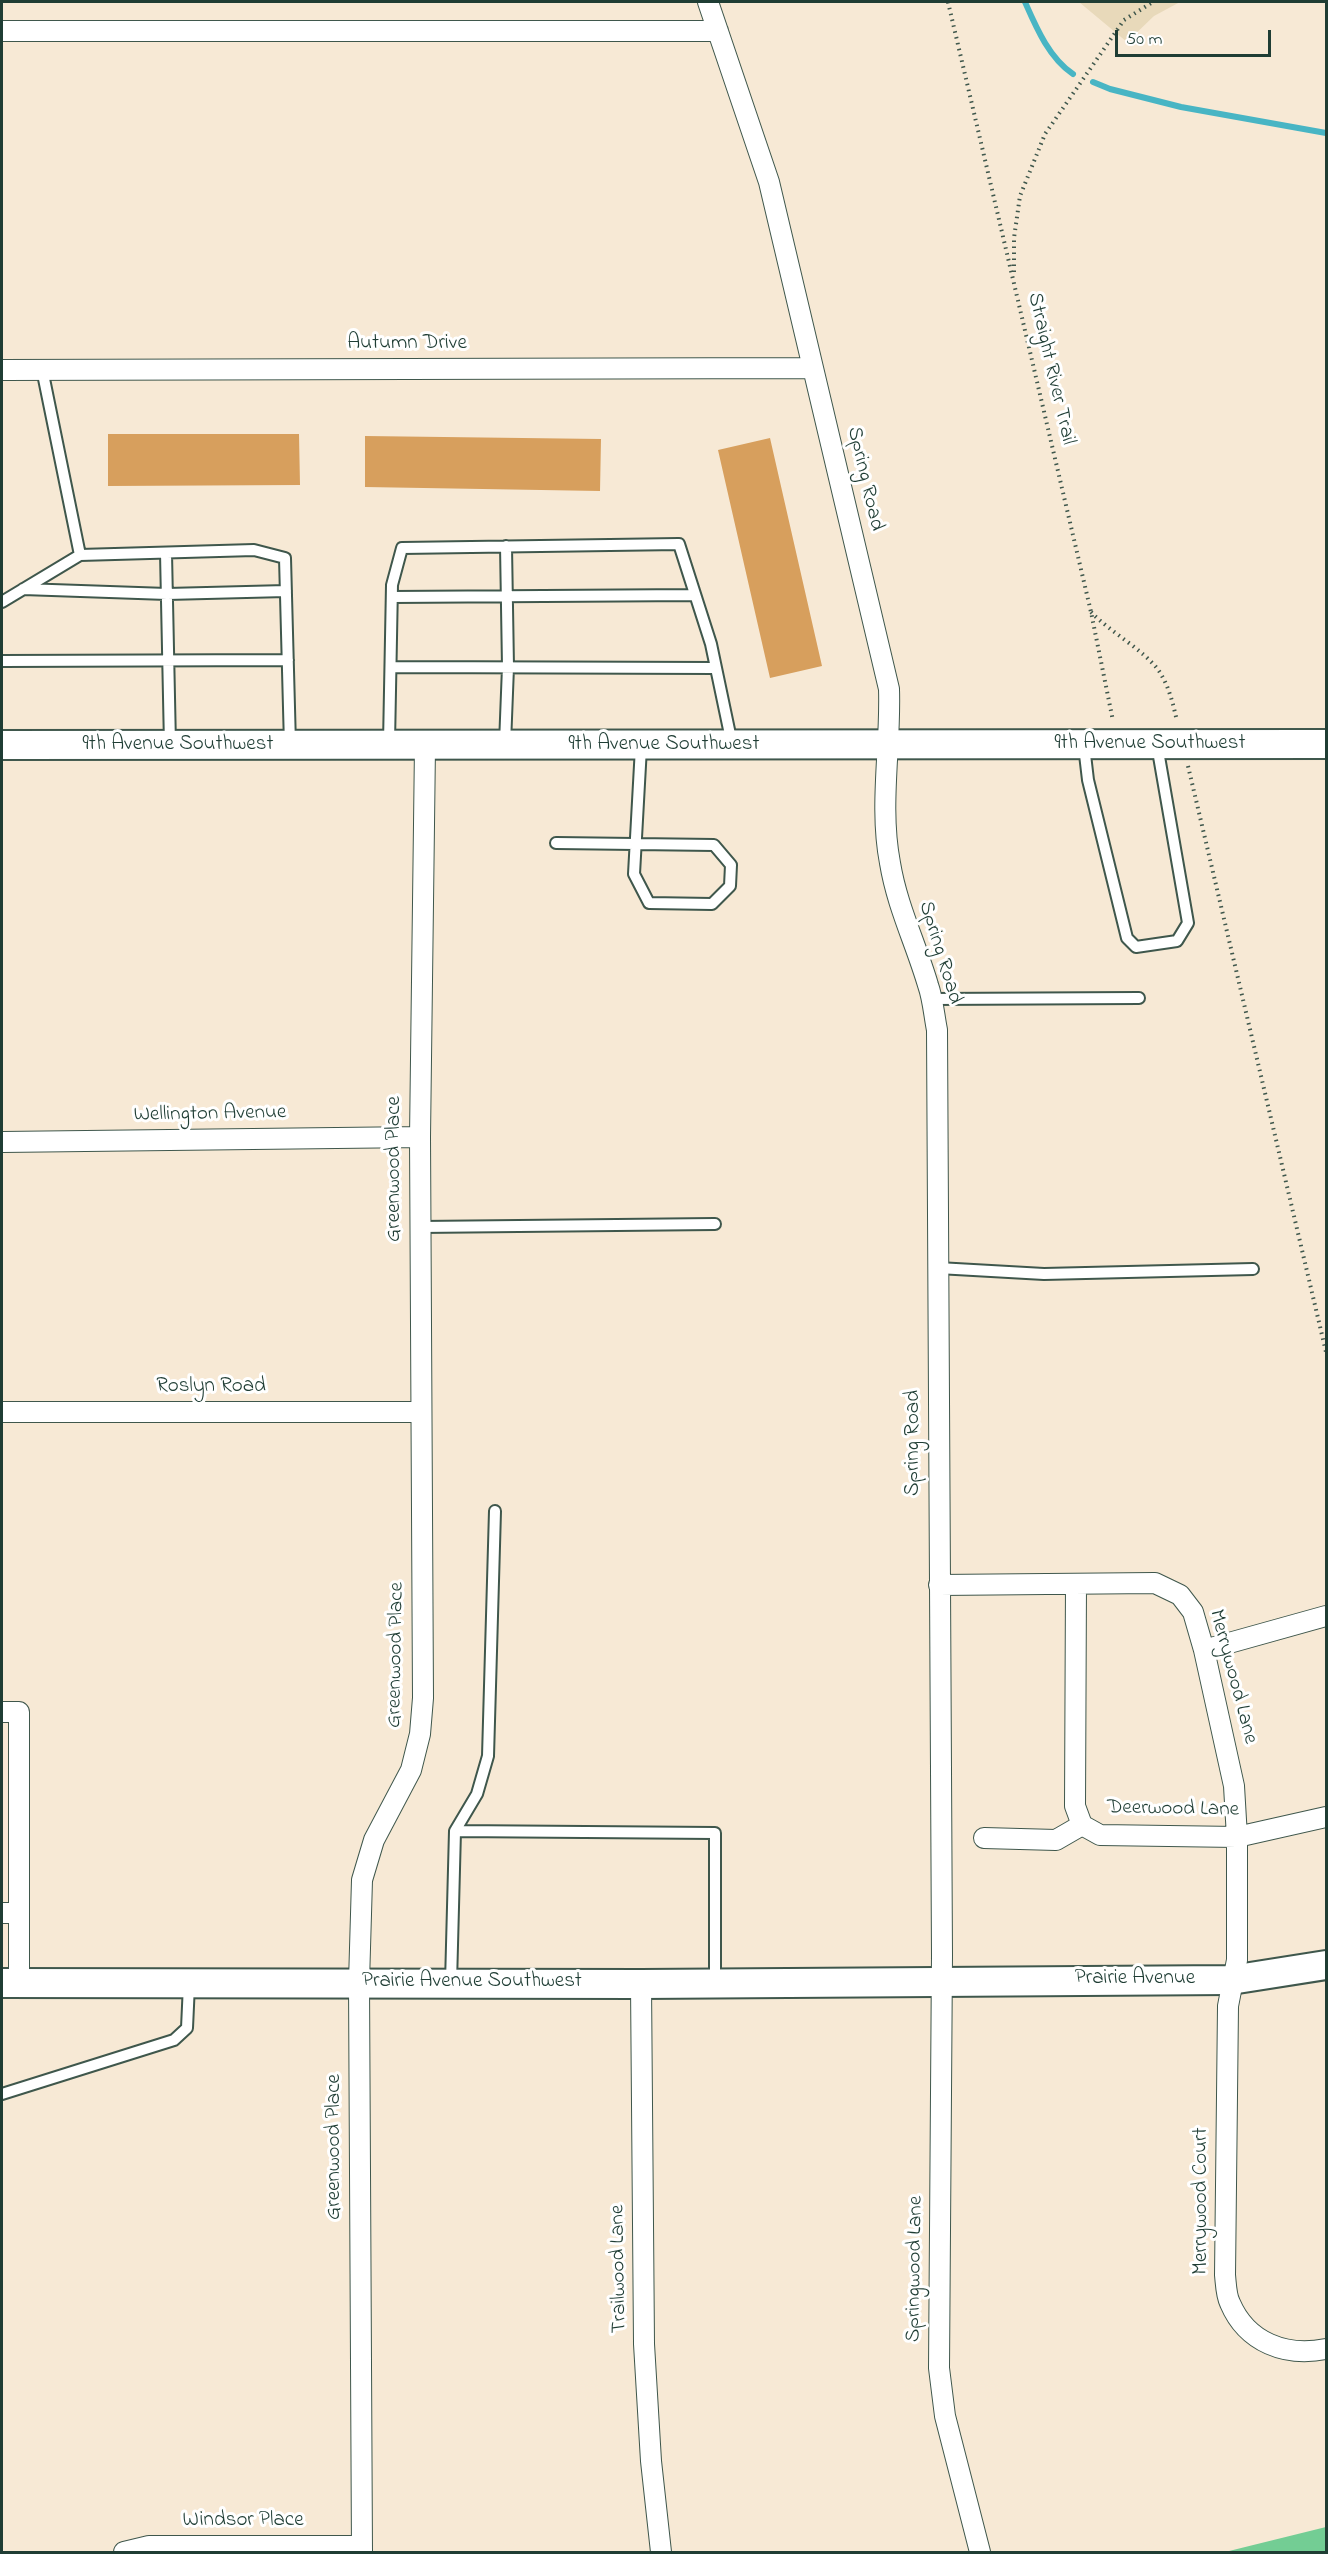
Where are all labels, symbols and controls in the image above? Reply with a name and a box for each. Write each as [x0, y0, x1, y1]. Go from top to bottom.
scale bar [1118, 18, 1274, 56]
text: 50 m [1126, 27, 1163, 53]
street label: Straight River Trail [1020, 290, 1080, 448]
street label: Autumn Drive [347, 332, 467, 358]
street label: Spring Road [840, 425, 888, 533]
street label: 9th Avenue Southwest [1055, 732, 1245, 758]
street label: 9th Avenue Southwest [83, 733, 273, 759]
street label: 9th Avenue Southwest [569, 733, 759, 759]
street label: Spring Road [911, 899, 967, 1007]
street label: Greenwood Place [383, 1096, 409, 1242]
street label: Wellington Avenue [133, 1101, 287, 1129]
street label: Roslyn Road [156, 1375, 266, 1401]
street label: Spring Road [902, 1390, 928, 1496]
street label: Greenwood Place [383, 1582, 411, 1728]
street label: Merrywood Lane [1202, 1607, 1262, 1747]
street label: Deerwood Lane [1107, 1796, 1239, 1824]
street label: Prairie Avenue [1075, 1967, 1195, 1993]
street label: Prairie Avenue Southwest [362, 1970, 582, 1996]
street label: Greenwood Place [323, 2074, 349, 2220]
street label: Merrywood Court [1190, 2127, 1216, 2275]
street label: Springwood Lane [902, 2196, 930, 2342]
street label: Trailwood Lane [606, 2205, 634, 2333]
street label: Windsor Place [182, 2509, 304, 2535]

